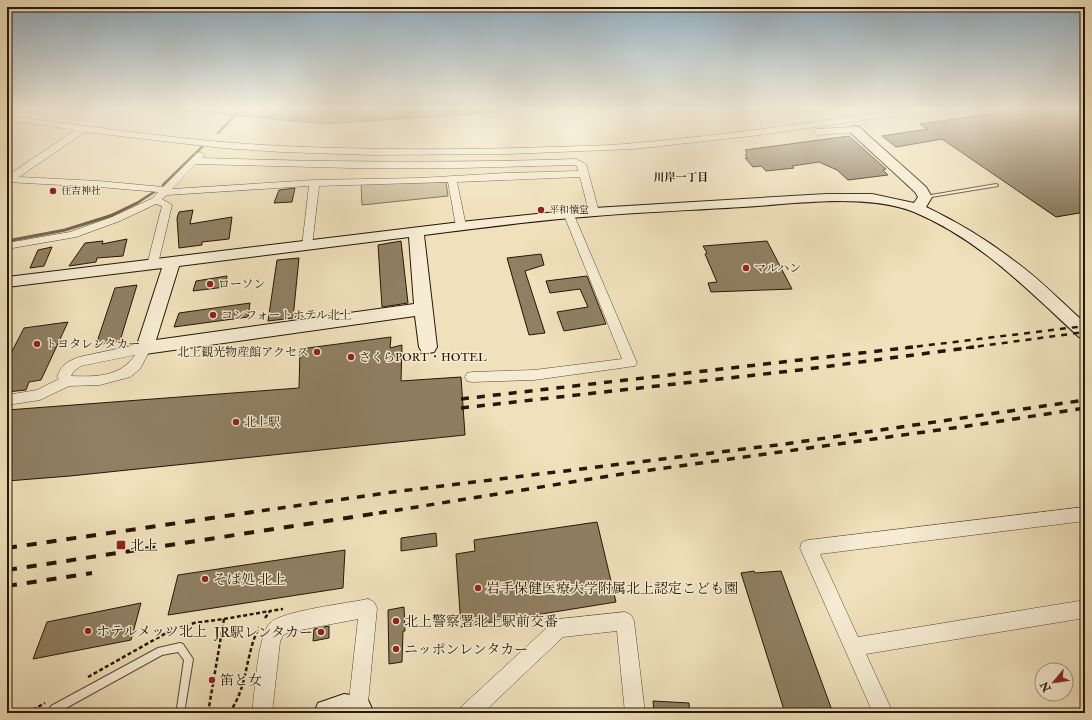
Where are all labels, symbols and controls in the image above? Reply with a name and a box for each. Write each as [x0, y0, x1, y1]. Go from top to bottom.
district label: 川岸一丁目 [654, 171, 709, 184]
place label: 住吉神社 [61, 185, 101, 197]
marker: 住吉神社 [48, 186, 58, 196]
place label: 平和懐堂 [549, 204, 589, 216]
marker: 平和懐堂 [536, 205, 546, 215]
place label: マルハン [754, 261, 801, 276]
marker: マルハン [741, 263, 751, 273]
place label: ローソン [218, 277, 266, 292]
marker: ローソン [205, 279, 215, 289]
place label: コンフォートホテル北上 [221, 308, 352, 323]
marker: コンフォートホテル北上 [208, 310, 218, 320]
place label: トヨタレンタカー [45, 337, 140, 352]
marker: トヨタレンタカー [32, 339, 42, 349]
place label: 北上観光物産館アクセス [177, 345, 309, 360]
marker: 北上観光物産館アクセス [312, 347, 322, 357]
place label: さくらPORT・HOTEL [359, 350, 487, 365]
marker: さくらPORT・HOTEL [346, 352, 356, 362]
place label: 北上駅 [244, 415, 280, 430]
marker: 北上駅 [231, 417, 241, 427]
place label: 北上 [130, 537, 158, 554]
marker: 北上 [115, 539, 127, 551]
place label: そば処 北上 [213, 571, 286, 588]
marker: そば処 北上 [200, 574, 210, 584]
place label: 岩手保健医療大学附属北上認定こども園 [486, 580, 738, 597]
marker: 岩手保健医療大学附属北上認定こども園 [473, 583, 483, 593]
place label: 北上警察署北上駅前交番 [404, 613, 558, 630]
marker: 北上警察署北上駅前交番 [391, 616, 401, 626]
place label: ホテルメッツ北上 [96, 623, 207, 640]
place label: JR駅レンタカー [213, 624, 313, 641]
marker: ホテルメッツ北上 [83, 626, 93, 636]
marker: JR駅レンタカー [316, 627, 326, 637]
place label: ニッポンレンタカー [404, 641, 528, 658]
marker: ニッポンレンタカー [391, 644, 401, 654]
north arrow [1034, 662, 1074, 702]
place label: 笛と女 [220, 672, 262, 689]
marker: 笛と女 [207, 675, 217, 685]
text: N [1037, 678, 1054, 695]

